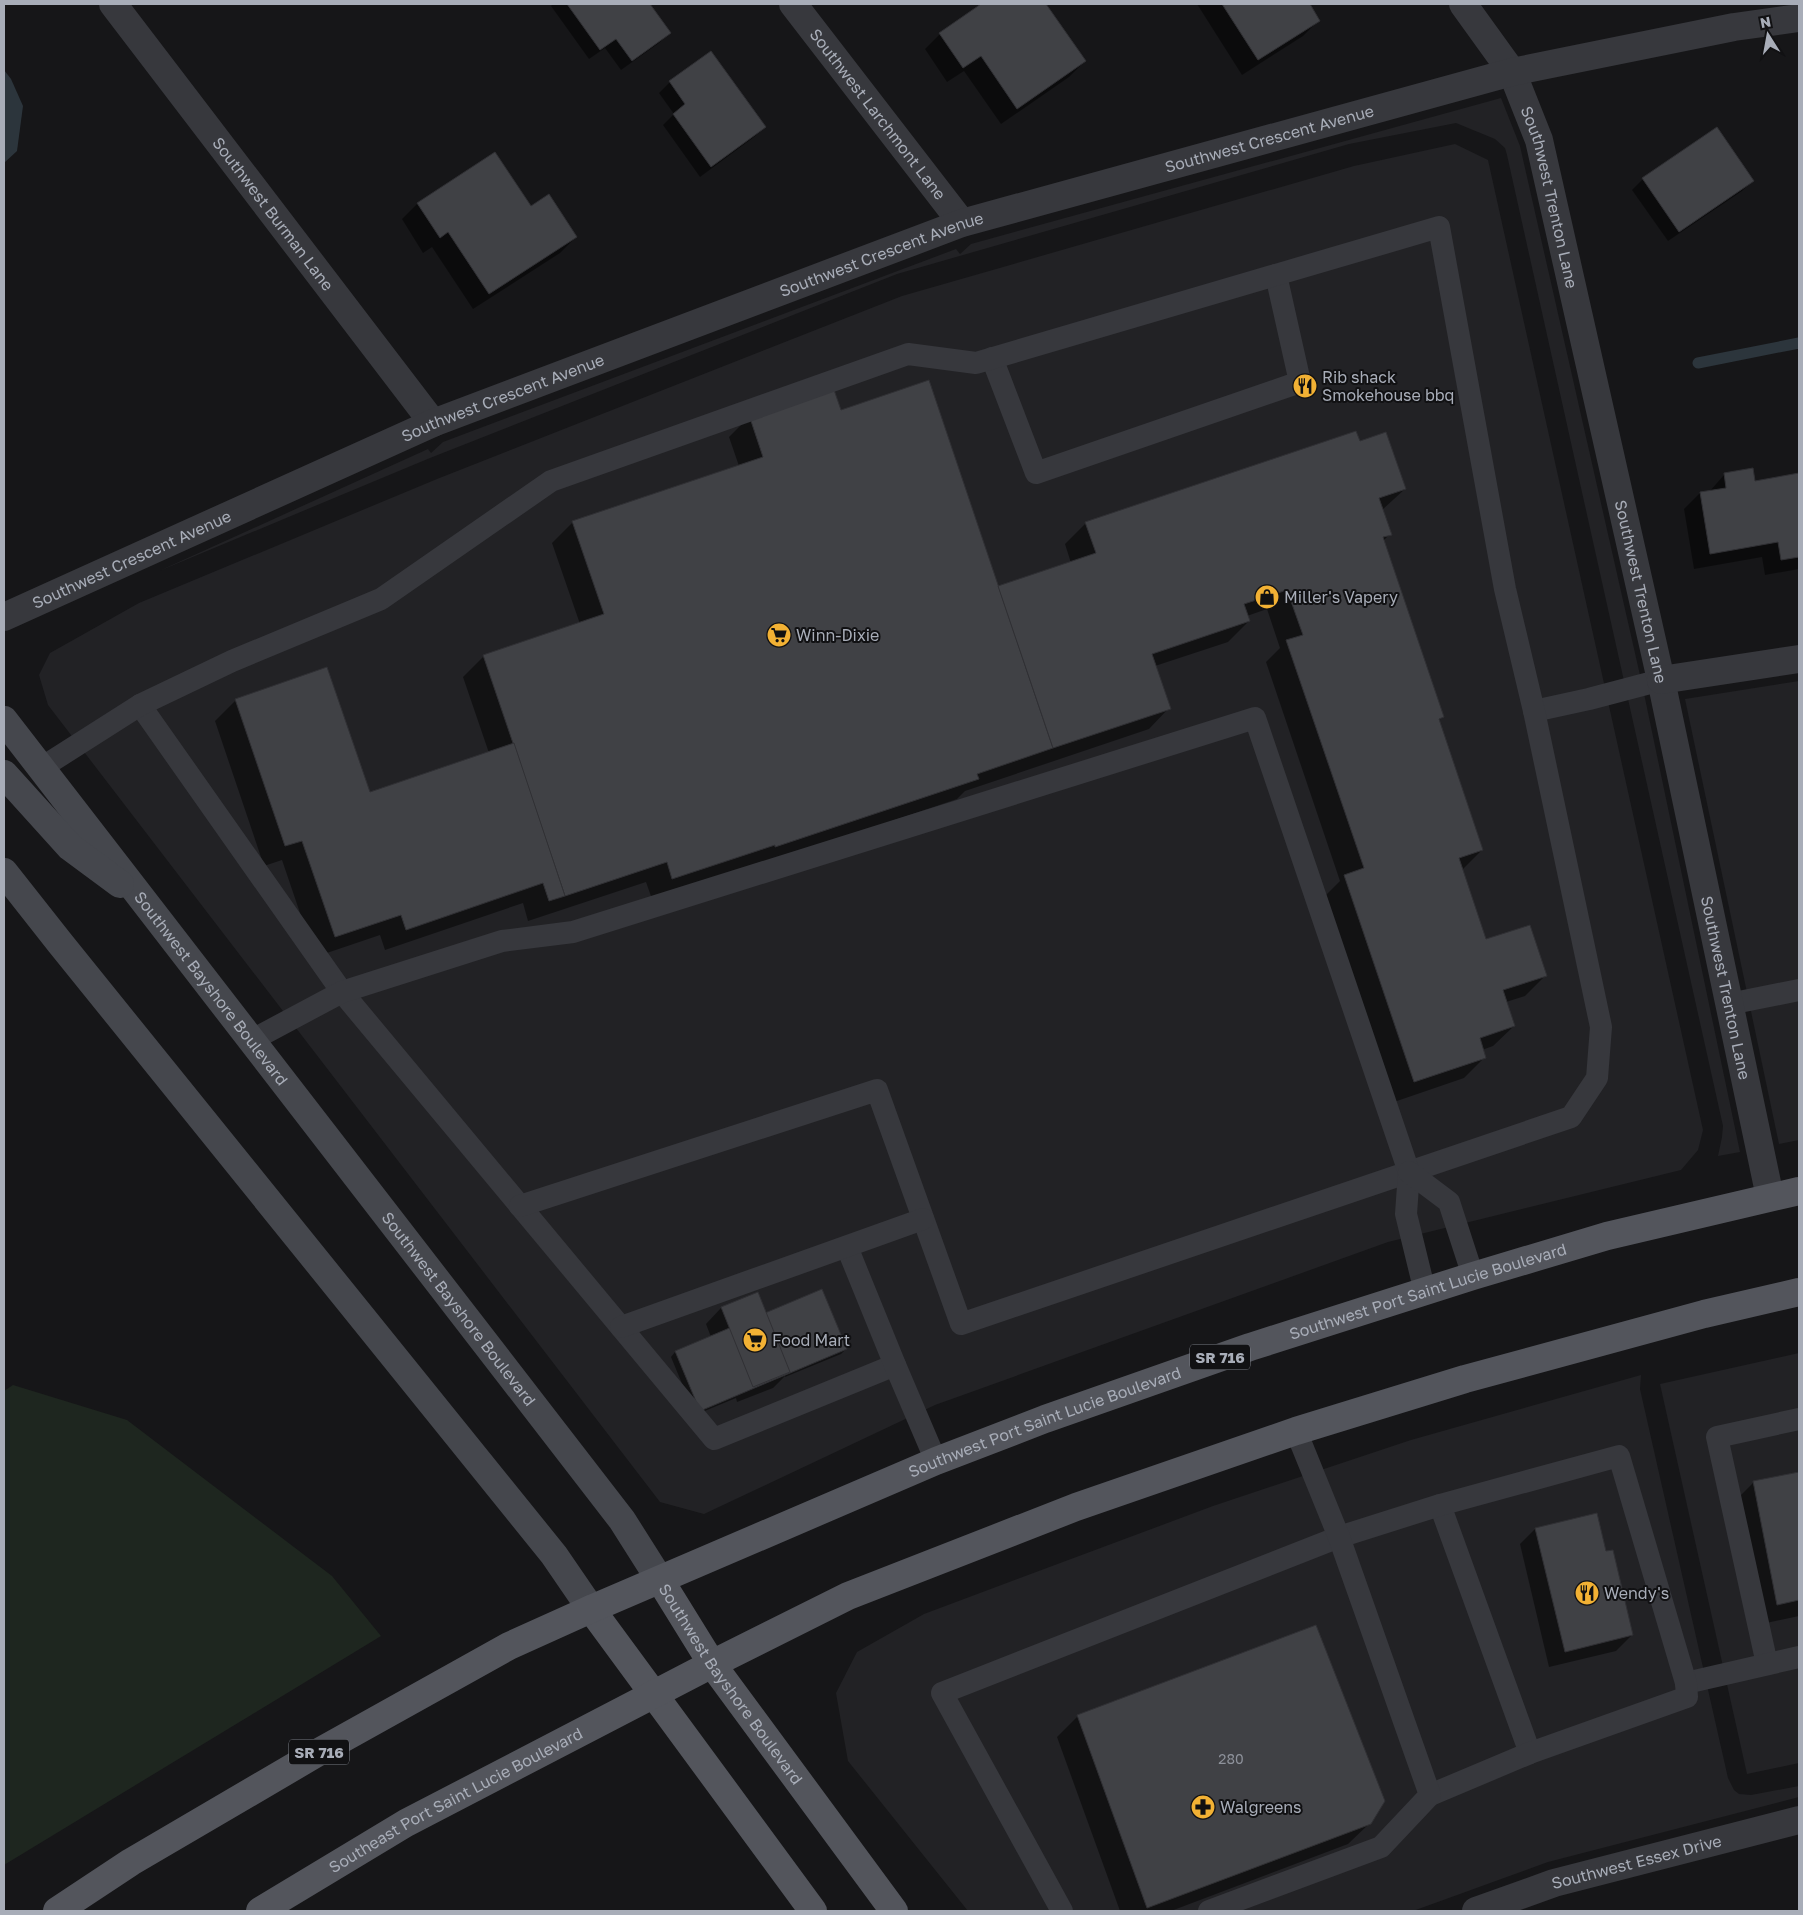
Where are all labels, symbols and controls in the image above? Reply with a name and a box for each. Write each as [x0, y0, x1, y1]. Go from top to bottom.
north arrow [1743, 10, 1793, 60]
text: N [1759, 12, 1772, 31]
street label: Southwest Larchmont Lane [806, 24, 950, 204]
street label: Southwest Crescent Avenue [1162, 100, 1376, 177]
street label: Southwest Trenton Lane [1517, 103, 1582, 290]
street label: Southwest Burman Lane [208, 133, 338, 295]
street label: Southwest Crescent Avenue [777, 208, 986, 301]
street label: Southwest Crescent Avenue [398, 349, 607, 446]
place label: Rib shack Smokehouse bbq [1322, 367, 1454, 405]
restaurant icon: Rib shack Smokehouse bbq [1292, 373, 1318, 399]
street label: Southwest Trenton Lane [1611, 498, 1671, 685]
street label: Southwest Crescent Avenue [29, 506, 234, 613]
shop icon: Miller's Vapery [1254, 584, 1280, 610]
place label: Miller's Vapery [1284, 587, 1398, 607]
supermarket icon: Winn-Dixie [766, 622, 792, 648]
place label: Winn-Dixie [796, 625, 879, 645]
street label: Southwest Bayshore Boulevard [130, 887, 292, 1089]
street label: Southwest Trenton Lane [1697, 894, 1755, 1081]
street label: Southwest Bayshore Boulevard [378, 1208, 540, 1410]
street label: Southwest Port Saint Lucie Boulevard [1287, 1239, 1569, 1344]
supermarket icon: Food Mart [742, 1327, 768, 1353]
place label: Food Mart [772, 1330, 850, 1350]
road number: SR 716 [1190, 1344, 1250, 1370]
street label: Southwest Port Saint Lucie Boulevard [905, 1362, 1184, 1482]
street label: Southwest Bayshore Boulevard [655, 1580, 807, 1788]
restaurant icon: Wendy's [1574, 1580, 1600, 1606]
place label: Wendy's [1604, 1583, 1669, 1603]
street label: Southeast Port Saint Lucie Boulevard [325, 1723, 586, 1877]
road number: SR 716 [289, 1740, 349, 1764]
house number: 280 [1218, 1750, 1244, 1767]
pharmacy icon: Walgreens [1190, 1794, 1216, 1820]
place label: Walgreens [1220, 1797, 1302, 1817]
street label: Southwest Essex Drive [1549, 1830, 1724, 1893]

